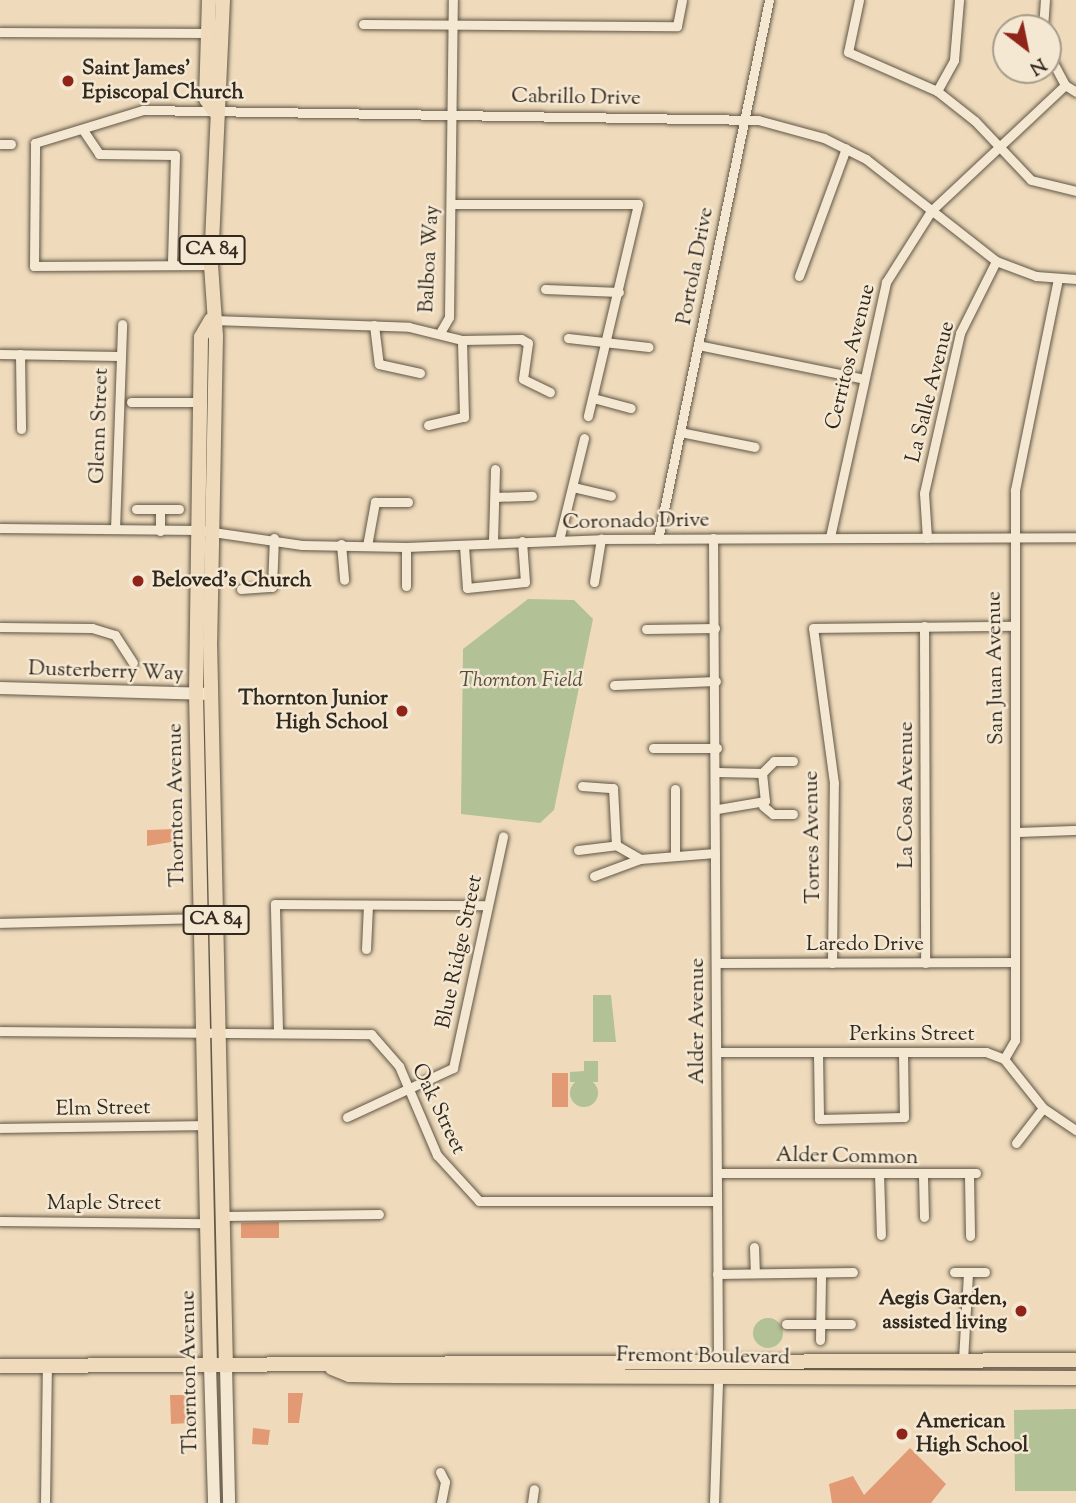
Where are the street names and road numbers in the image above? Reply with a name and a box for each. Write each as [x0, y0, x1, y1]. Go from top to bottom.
street label: Cabrillo Drive [511, 84, 641, 112]
street label: Balboa Way [415, 204, 445, 314]
street label: Portola Drive [672, 205, 720, 327]
road number: CA 84 [177, 234, 247, 266]
street label: Cerritos Avenue [821, 282, 881, 432]
street label: La Salle Avenue [901, 319, 961, 465]
street label: Glenn Street [85, 368, 115, 484]
street label: Coronado Drive [562, 508, 710, 536]
street label: San Juan Avenue [982, 591, 1010, 745]
street label: Dusterberry Way [28, 657, 184, 687]
street label: La Cosa Avenue [894, 721, 920, 869]
street label: Thornton Avenue [163, 723, 191, 887]
street label: Torres Avenue [799, 770, 827, 904]
street label: Blue Ridge Street [431, 873, 489, 1031]
road number: CA 84 [181, 904, 251, 936]
street label: Laredo Drive [806, 932, 924, 958]
street label: Alder Avenue [685, 958, 711, 1084]
street label: Perkins Street [849, 1022, 975, 1048]
street label: Oak Street [405, 1060, 471, 1158]
street label: Elm Street [55, 1096, 151, 1122]
street label: Alder Common [775, 1143, 919, 1171]
street label: Maple Street [47, 1191, 161, 1217]
street label: Thornton Avenue [176, 1290, 204, 1454]
street label: Fremont Boulevard [616, 1343, 790, 1371]

